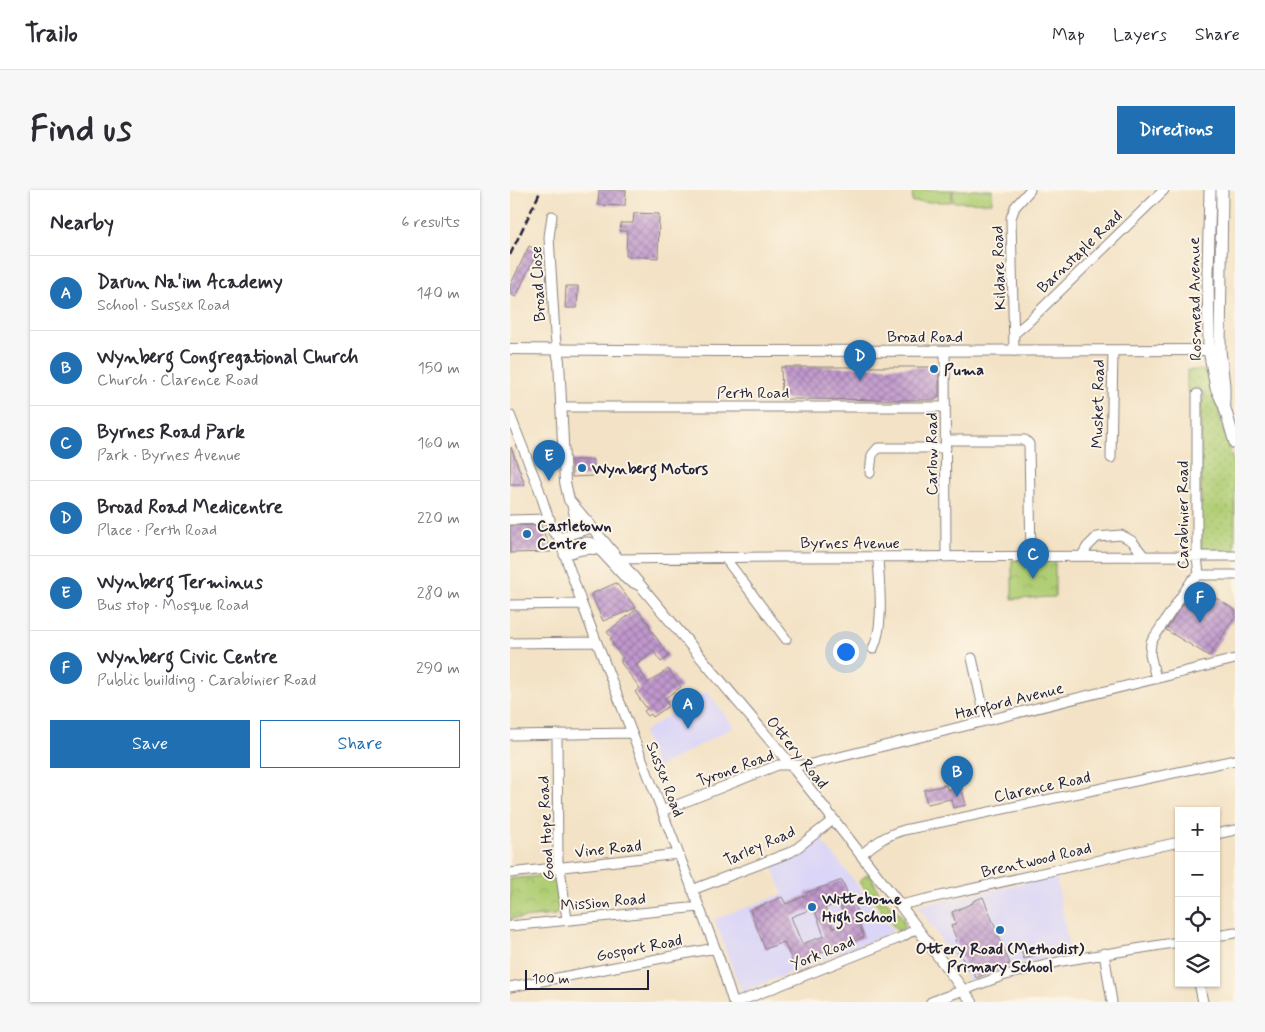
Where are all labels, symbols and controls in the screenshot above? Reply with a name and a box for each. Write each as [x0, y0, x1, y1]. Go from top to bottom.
text: Trailo [25, 19, 78, 50]
text: Map [1052, 23, 1085, 47]
text: Layers [1113, 23, 1167, 47]
text: Share [1195, 23, 1240, 47]
button: Directions [1117, 106, 1235, 154]
text: Find us [30, 107, 132, 153]
street label: Barnstaple Road [1033, 206, 1127, 298]
text: Nearby [50, 209, 114, 237]
text: 6 results [401, 212, 460, 233]
street label: Kildare Road [988, 225, 1011, 311]
street label: Rosmead Avenue [1184, 237, 1207, 361]
street label: Broad Close [526, 246, 551, 322]
text: Darun Na'im Academy [97, 270, 283, 295]
text: A [61, 283, 71, 304]
text: 140 m [416, 283, 460, 304]
text: School · Sussex Road [97, 295, 230, 316]
street label: Broad Road [887, 327, 963, 348]
pin: D [844, 340, 876, 381]
text: Wynberg Congregational Church [97, 345, 358, 370]
text: B [61, 358, 71, 379]
text: 150 m [418, 358, 460, 379]
street label: Musket Road [1087, 359, 1110, 449]
place label: Puma [944, 360, 984, 381]
marker: Puma [928, 363, 940, 375]
text: Church · Clarence Road [97, 370, 258, 391]
street label: Perth Road [717, 383, 789, 404]
street label: Carlow Road [922, 412, 943, 496]
text: Byrnes Road Park [97, 420, 245, 445]
text: C [60, 433, 72, 454]
text: 160 m [417, 433, 460, 454]
pin: E [533, 440, 565, 481]
text: Park · Byrnes Avenue [97, 445, 241, 466]
place label: Wynberg Motors [591, 459, 709, 482]
street label: Carabinier Road [1173, 461, 1194, 569]
marker: Wynberg Motors [576, 462, 588, 474]
text: Broad Road Medicentre [97, 495, 283, 520]
text: D [60, 508, 72, 529]
text: 220 m [417, 508, 460, 529]
place label: Castletown Centre [537, 516, 612, 555]
text: Place · Perth Road [97, 520, 217, 541]
marker: Castletown Centre [521, 528, 533, 540]
street label: Byrnes Avenue [800, 533, 900, 554]
pin: C [1017, 538, 1049, 579]
text: Wynberg Terminus [97, 570, 263, 595]
pin: F [1184, 582, 1216, 623]
text: E [61, 583, 71, 604]
text: 280 m [417, 583, 460, 604]
text: Bus stop · Mosque Road [97, 595, 249, 616]
your location [833, 639, 859, 665]
text: Wynberg Civic Centre [97, 645, 278, 670]
text: F [62, 658, 70, 679]
text: 290 m [416, 658, 460, 679]
text: Public building · Carabinier Road [97, 670, 316, 691]
street label: Harpford Avenue [953, 678, 1067, 727]
pin: A [672, 688, 704, 729]
street label: Ottery Road [761, 712, 832, 793]
button: Save [50, 720, 250, 768]
button: Share [260, 720, 460, 768]
street label: Sussex Road [641, 739, 689, 820]
street label: Tyrone Road [694, 745, 777, 792]
pin: B [941, 756, 973, 797]
street label: Clarence Road [992, 767, 1093, 808]
street label: Good Hope Road [533, 775, 560, 881]
map controls [1175, 807, 1220, 987]
button: + [1175, 807, 1220, 852]
street label: Tarley Road [720, 821, 799, 871]
street label: Vine Road [574, 836, 643, 863]
street label: Brentwood Road [979, 838, 1094, 883]
button: − [1175, 852, 1220, 897]
street label: Mission Road [560, 888, 647, 917]
place label: Wittebome High School [821, 889, 902, 930]
button: locate [1175, 897, 1220, 942]
marker: Wittebome High School [806, 901, 818, 913]
marker: Ottery Road (Methodist) Primary School [994, 924, 1006, 936]
street label: Gosport Road [594, 930, 684, 967]
street label: York Road [787, 931, 858, 976]
place label: Ottery Road (Methodist) Primary School [916, 939, 1085, 978]
button: layers [1175, 942, 1220, 987]
scale bar [525, 967, 649, 990]
text: 100 m [532, 970, 570, 988]

